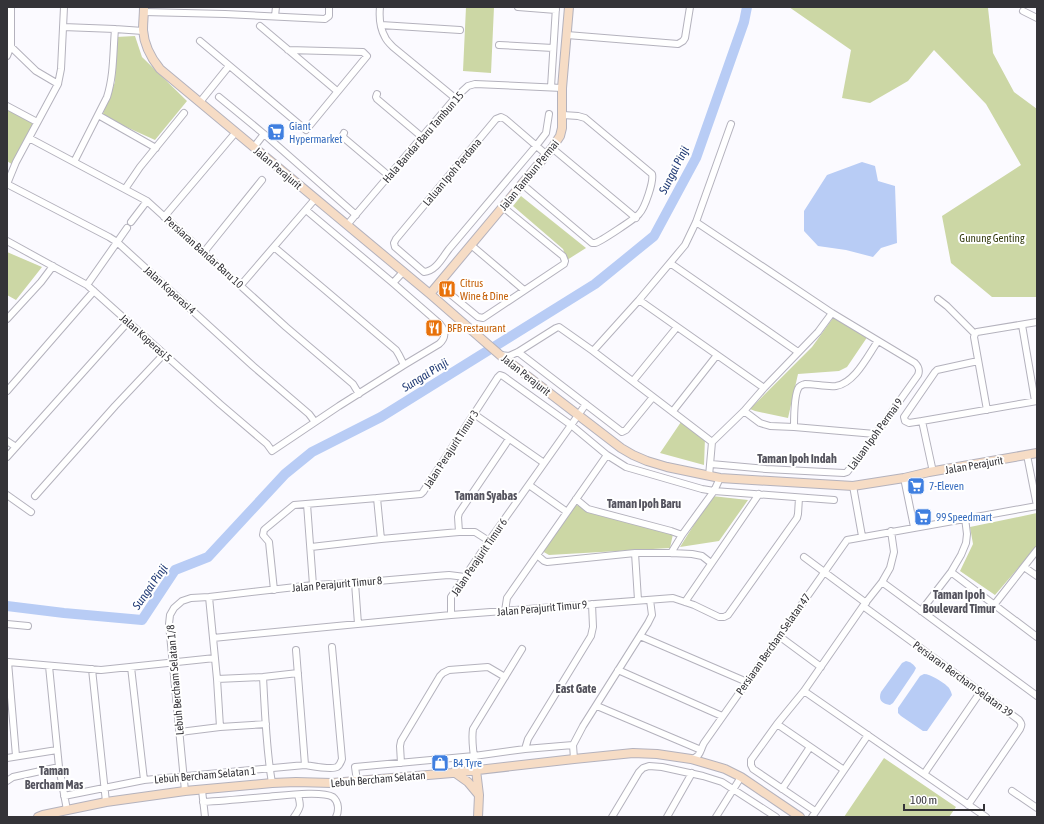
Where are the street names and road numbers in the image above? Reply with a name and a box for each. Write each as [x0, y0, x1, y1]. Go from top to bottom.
street label: Hala Bandar Baru Tambun 15 [380, 89, 466, 185]
street label: Laluan Ipoh Perdana [420, 136, 484, 208]
street label: Jalan Tambun Permai [497, 137, 561, 213]
street label: Jalan Perajurit [252, 145, 304, 191]
street label: Persiaran Bandar Baru 10 [162, 214, 246, 290]
street label: Jalan Koperasi 4 [142, 264, 198, 316]
street label: Jalan Koperasi 5 [118, 312, 174, 364]
street label: Jalan Perajurit [499, 352, 553, 398]
street label: Laluan Ipoh Permai 9 [845, 396, 905, 472]
street label: Jalan Perajurit Timur 3 [421, 408, 481, 490]
street label: Jalan Perajurit [944, 454, 1004, 476]
street label: Jalan Perajurit Timur 6 [449, 516, 509, 598]
street label: Jalan Perajurit Timur 8 [291, 574, 383, 594]
street label: Persiaran Bercham Selatan 47 [734, 591, 812, 697]
street label: Jalan Perajurit Timur 9 [496, 598, 588, 618]
street label: Lebuh Bercham Selatan 1/8 [164, 624, 186, 736]
street label: Persiaran Bercham Selatan 39 [911, 639, 1015, 719]
street label: Lebuh Bercham Selatan 1 [154, 765, 256, 785]
street label: Lebuh Bercham Selatan [330, 769, 426, 789]

